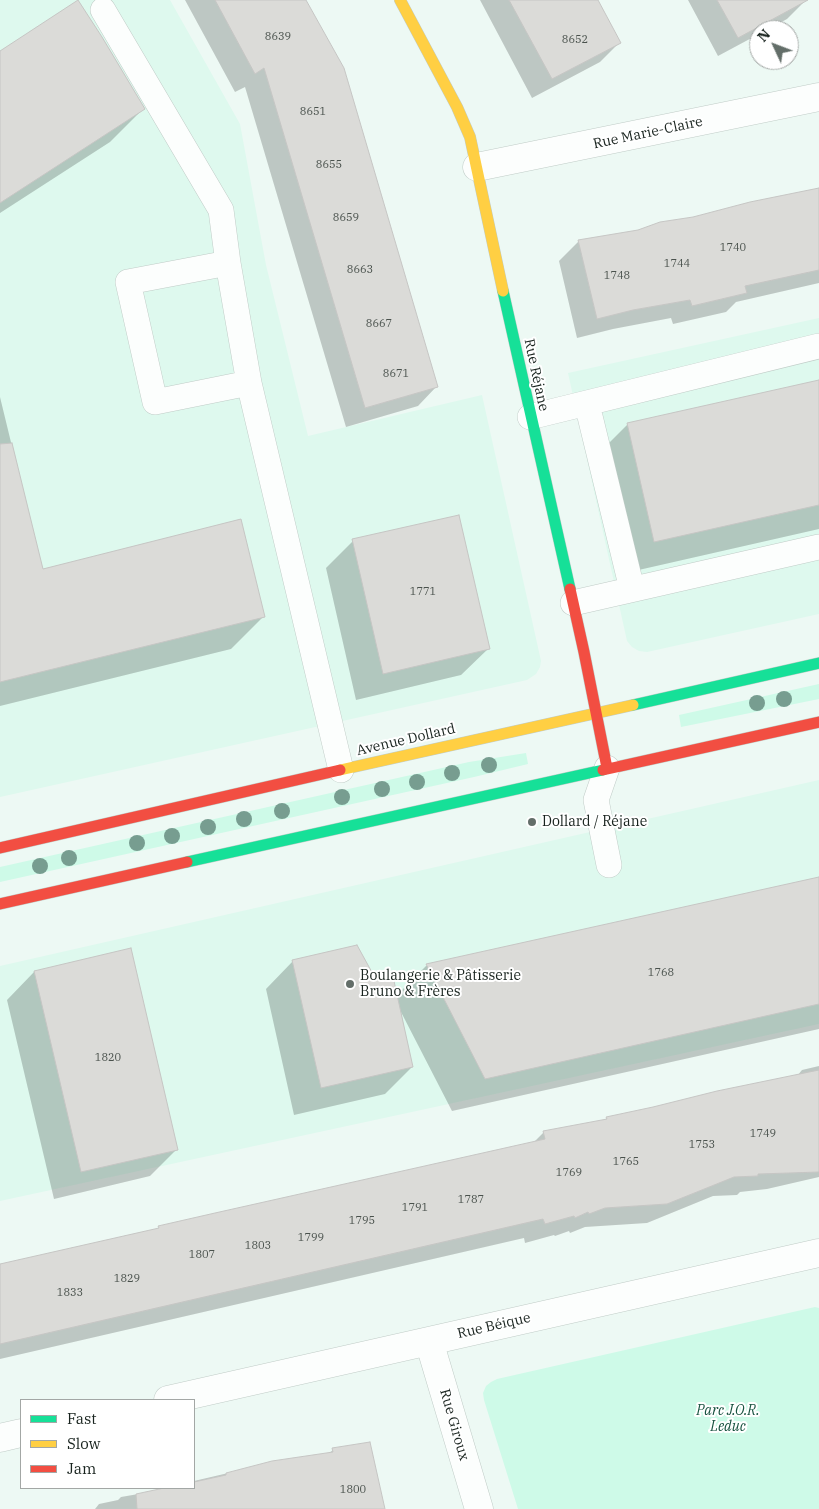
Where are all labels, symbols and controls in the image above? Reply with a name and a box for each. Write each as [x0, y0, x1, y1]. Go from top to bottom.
north arrow [749, 20, 799, 70]
text: N [753, 25, 774, 46]
house number: 8639 [265, 30, 291, 44]
house number: 8652 [562, 33, 588, 47]
house number: 8651 [300, 105, 326, 119]
street label: Rue Marie-Claire [592, 113, 704, 153]
house number: 8655 [316, 158, 342, 172]
house number: 8659 [333, 211, 359, 225]
house number: 1740 [720, 241, 746, 255]
house number: 1744 [664, 257, 690, 271]
house number: 8663 [347, 263, 373, 277]
house number: 1748 [604, 269, 630, 283]
house number: 8667 [366, 317, 392, 331]
street label: Rue Réjane [520, 337, 552, 413]
house number: 8671 [383, 367, 409, 381]
house number: 1771 [410, 585, 436, 599]
street label: Avenue Dollard [355, 720, 457, 760]
place label: Dollard / Réjane [542, 814, 647, 830]
marker: Dollard / Réjane [526, 816, 538, 828]
house number: 1768 [648, 966, 674, 980]
place label: Boulangerie & Pâtisserie Bruno & Frères [360, 968, 521, 1000]
marker: Boulangerie & Pâtisserie Bruno & Frères [344, 978, 356, 990]
house number: 1820 [95, 1051, 121, 1065]
house number: 1749 [750, 1127, 776, 1141]
house number: 1753 [689, 1138, 715, 1152]
house number: 1765 [613, 1155, 639, 1169]
house number: 1769 [556, 1166, 582, 1180]
house number: 1787 [458, 1193, 484, 1207]
house number: 1791 [402, 1201, 428, 1215]
house number: 1795 [349, 1214, 375, 1228]
house number: 1799 [298, 1231, 324, 1245]
house number: 1803 [245, 1239, 271, 1253]
house number: 1807 [189, 1248, 215, 1262]
house number: 1829 [114, 1272, 140, 1286]
house number: 1833 [57, 1286, 83, 1300]
street label: Rue Béique [456, 1309, 532, 1343]
street label: Rue Giroux [436, 1387, 472, 1463]
legend [20, 1399, 195, 1489]
park label: Parc J.O.R. Leduc [696, 1403, 760, 1435]
text: Fast [67, 1409, 97, 1428]
text: Slow [67, 1434, 100, 1453]
text: Jam [67, 1459, 96, 1478]
house number: 1800 [340, 1483, 366, 1497]

